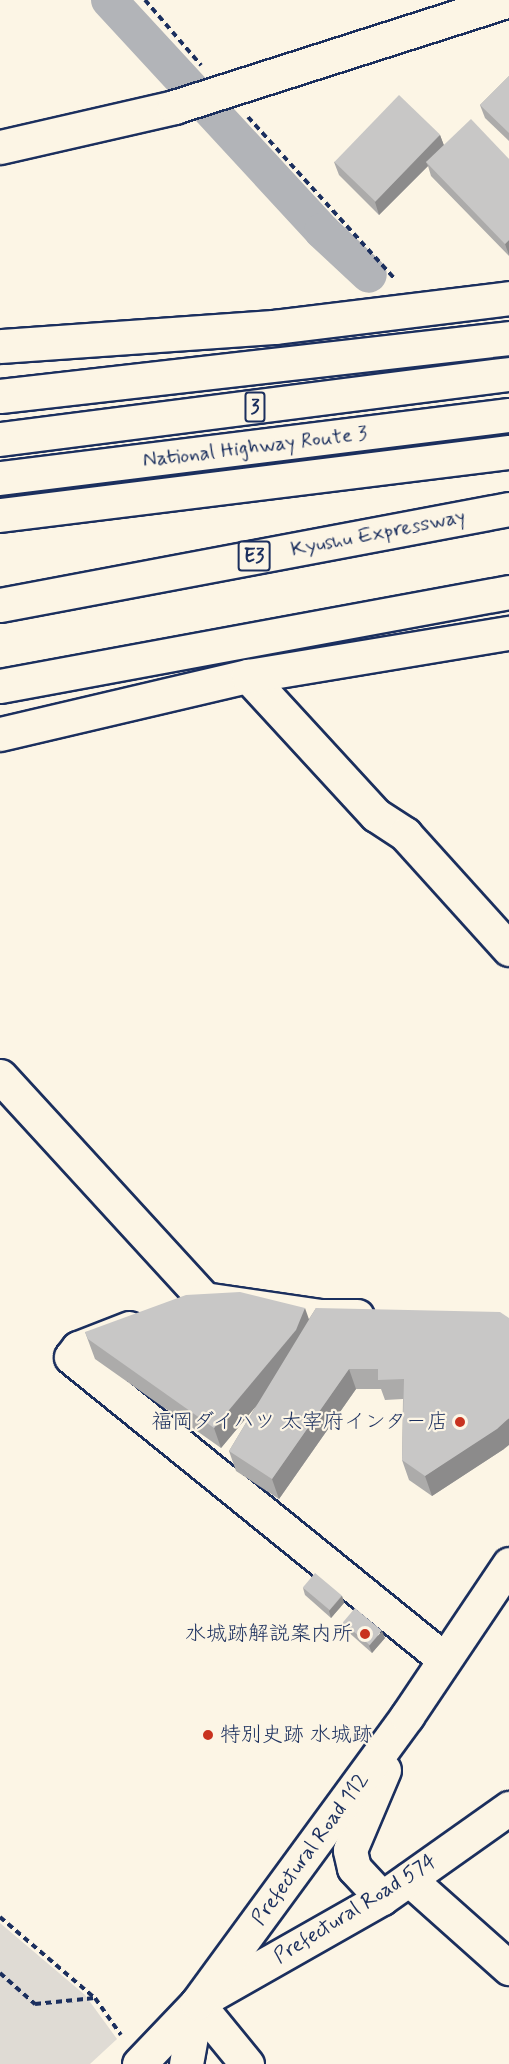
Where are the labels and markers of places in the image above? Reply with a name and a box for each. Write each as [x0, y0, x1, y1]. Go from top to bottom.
place label: 福岡ダイハツ 太宰府インタ－店 [148, 1409, 448, 1435]
marker: 福岡ダイハツ 太宰府インタ－店 [453, 1415, 467, 1429]
place label: 水城跡解説案内所 [185, 1621, 353, 1647]
marker: 水城跡解説案内所 [358, 1627, 372, 1641]
place label: 特別史跡 水城跡 [220, 1722, 373, 1748]
marker: 特別史跡 水城跡 [201, 1728, 215, 1742]

